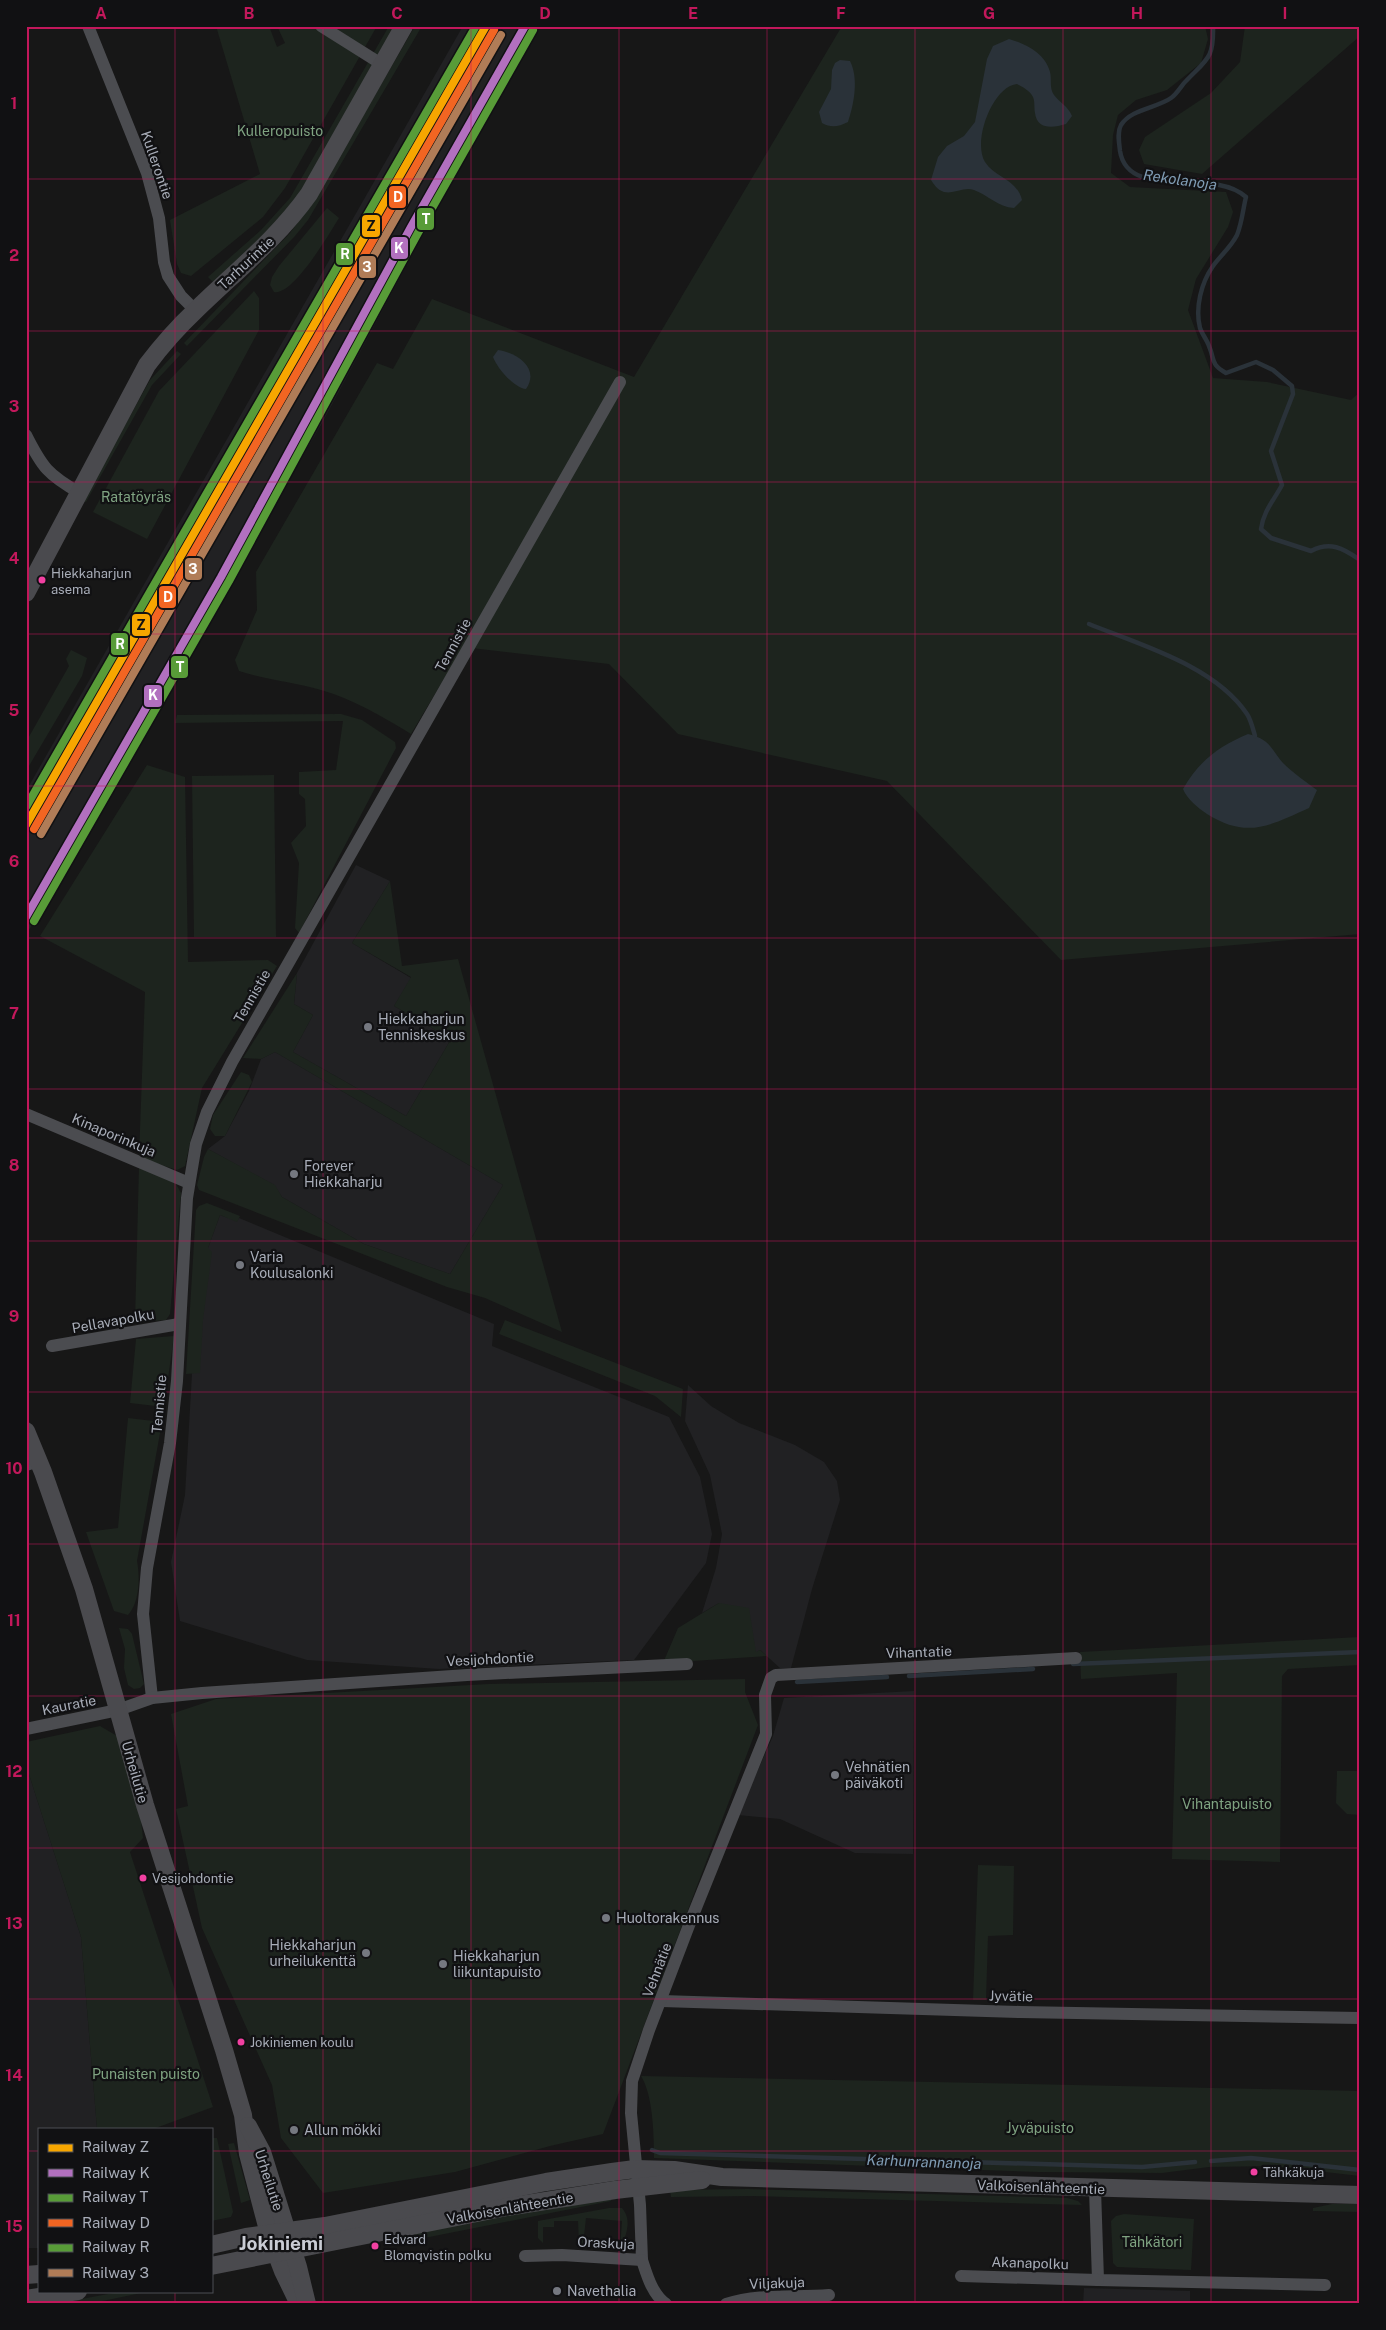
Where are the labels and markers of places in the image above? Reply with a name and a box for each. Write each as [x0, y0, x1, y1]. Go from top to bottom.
place label: Hiekkaharjun asema [51, 566, 131, 597]
marker: Hiekkaharjun asema [37, 575, 47, 585]
place label: Hiekkaharjun Tenniskeskus [378, 1011, 465, 1043]
marker: Hiekkaharjun Tenniskeskus [362, 1021, 374, 1033]
place label: Forever Hiekkaharju [304, 1158, 382, 1190]
marker: Forever Hiekkaharju [288, 1168, 300, 1180]
place label: Varia Koulusalonki [250, 1249, 333, 1281]
marker: Varia Koulusalonki [234, 1259, 246, 1271]
place label: Vehnätien päiväkoti [845, 1759, 910, 1791]
marker: Vehnätien päiväkoti [829, 1769, 841, 1781]
place label: Vesijohdontie [152, 1871, 234, 1886]
marker: Vesijohdontie [138, 1873, 148, 1883]
place label: Huoltorakennus [616, 1910, 719, 1926]
marker: Huoltorakennus [600, 1912, 612, 1924]
place label: Hiekkaharjun urheilukenttä [269, 1937, 356, 1969]
marker: Hiekkaharjun urheilukenttä [360, 1947, 372, 1959]
place label: Hiekkaharjun liikuntapuisto [453, 1948, 541, 1980]
marker: Hiekkaharjun liikuntapuisto [437, 1958, 449, 1970]
place label: Jokiniemen koulu [250, 2035, 354, 2050]
marker: Jokiniemen koulu [236, 2037, 246, 2047]
place label: Allun mökki [304, 2122, 381, 2138]
marker: Allun mökki [288, 2124, 300, 2136]
place label: Tähkäkuja [1263, 2165, 1324, 2180]
marker: Tähkäkuja [1249, 2167, 1259, 2177]
place label: Edvard Blomqvistin polku [384, 2232, 492, 2263]
marker: Edvard Blomqvistin polku [370, 2241, 380, 2251]
place label: Navethalia [567, 2283, 636, 2299]
marker: Navethalia [551, 2285, 563, 2297]

